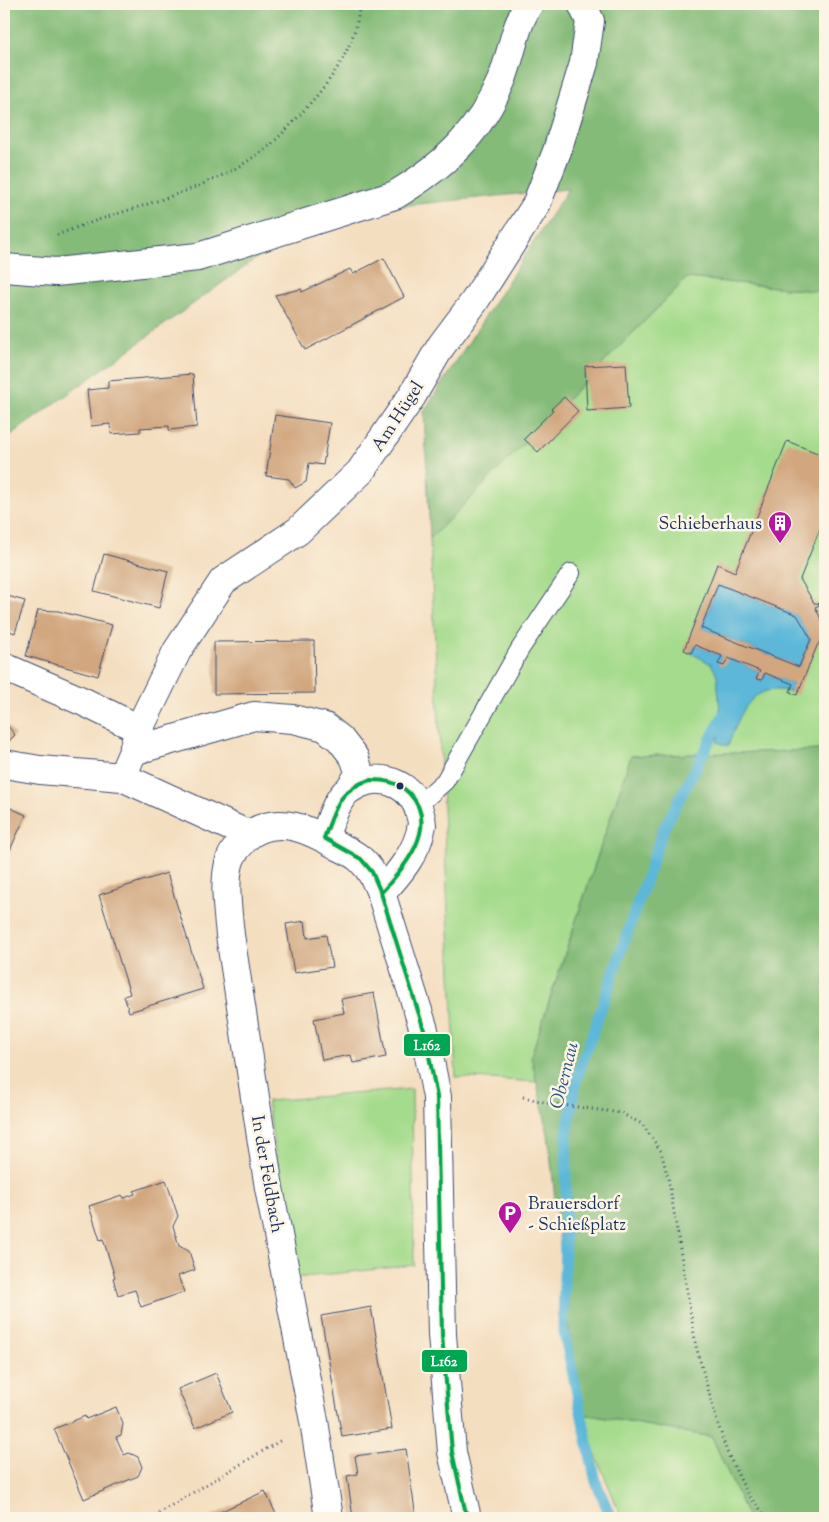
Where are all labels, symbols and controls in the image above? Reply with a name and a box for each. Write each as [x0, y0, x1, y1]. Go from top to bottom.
street label: Am Hügel [366, 376, 431, 458]
building icon: Schieberhaus [767, 510, 793, 544]
place label: Schieberhaus [658, 512, 762, 538]
unlabelled marker [395, 781, 405, 791]
line badge: L162 [403, 1033, 451, 1057]
text: L162 [414, 1037, 441, 1057]
water label: Obernau [544, 1039, 587, 1112]
street label: In der Feldbach [243, 1114, 289, 1236]
place label: Brauersdorf - Schießplatz [528, 1192, 626, 1239]
parking icon: Brauersdorf - Schießplatz [497, 1200, 523, 1234]
line badge: L162 [421, 1349, 468, 1373]
text: L162 [431, 1353, 458, 1373]

